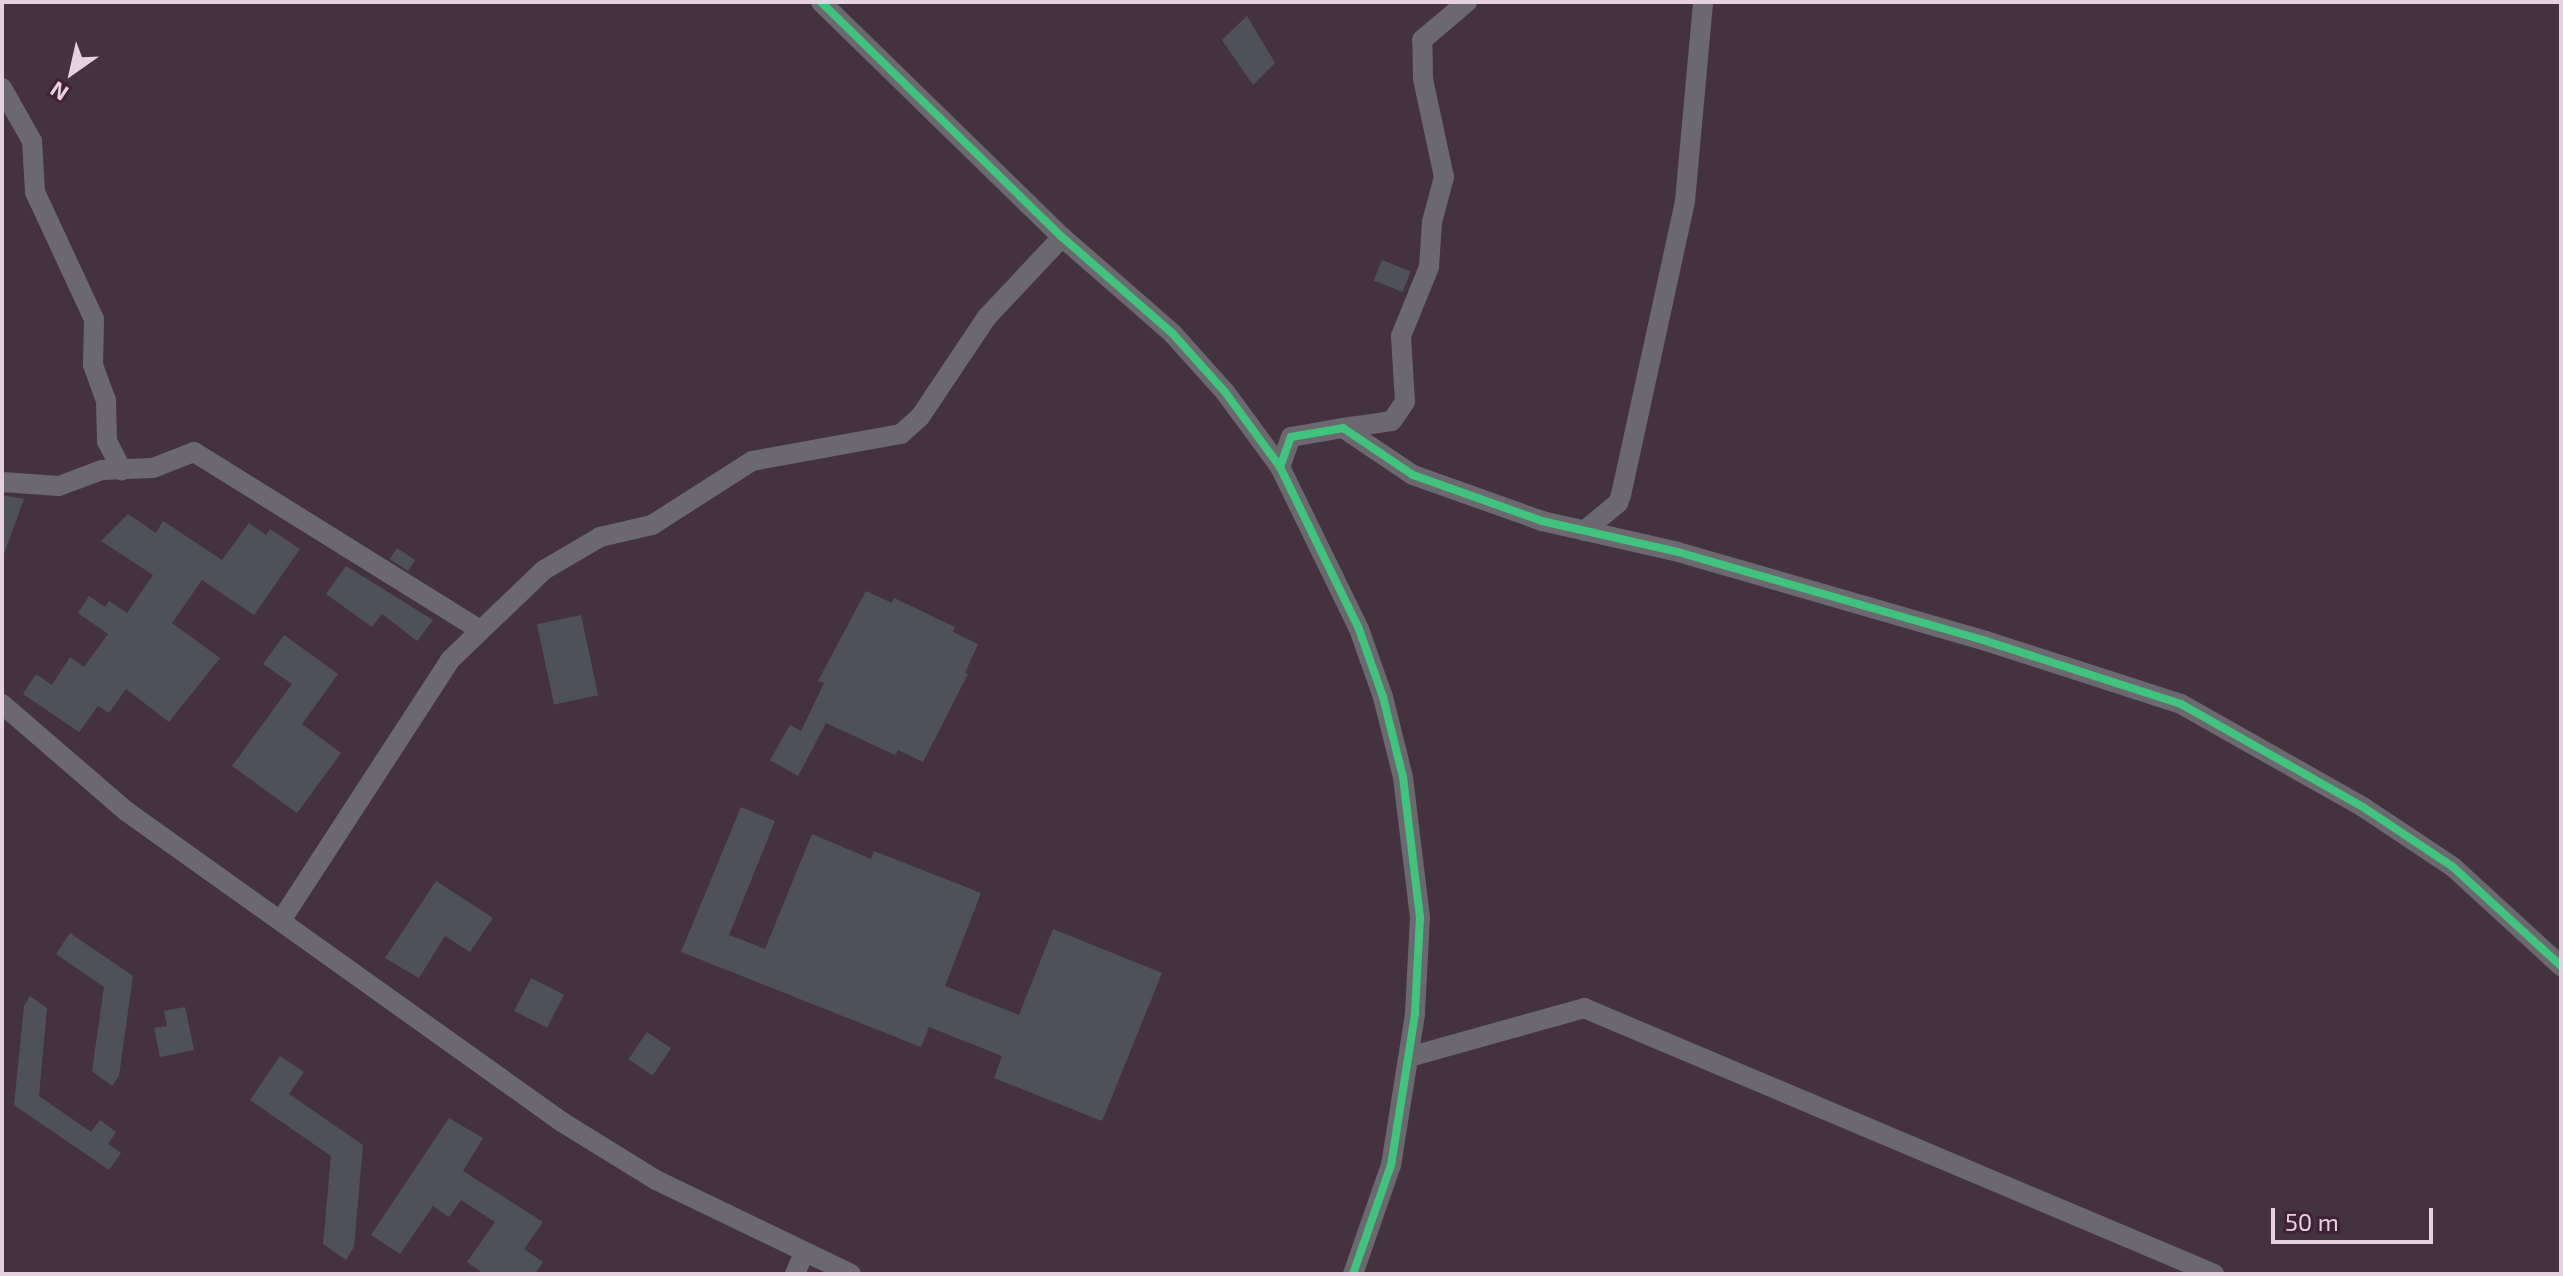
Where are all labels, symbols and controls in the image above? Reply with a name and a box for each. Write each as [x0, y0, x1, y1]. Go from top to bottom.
north arrow [32, 32, 112, 112]
text: N [45, 77, 72, 107]
scale bar [2275, 1192, 2437, 1242]
text: 50 m [2285, 1207, 2339, 1236]

